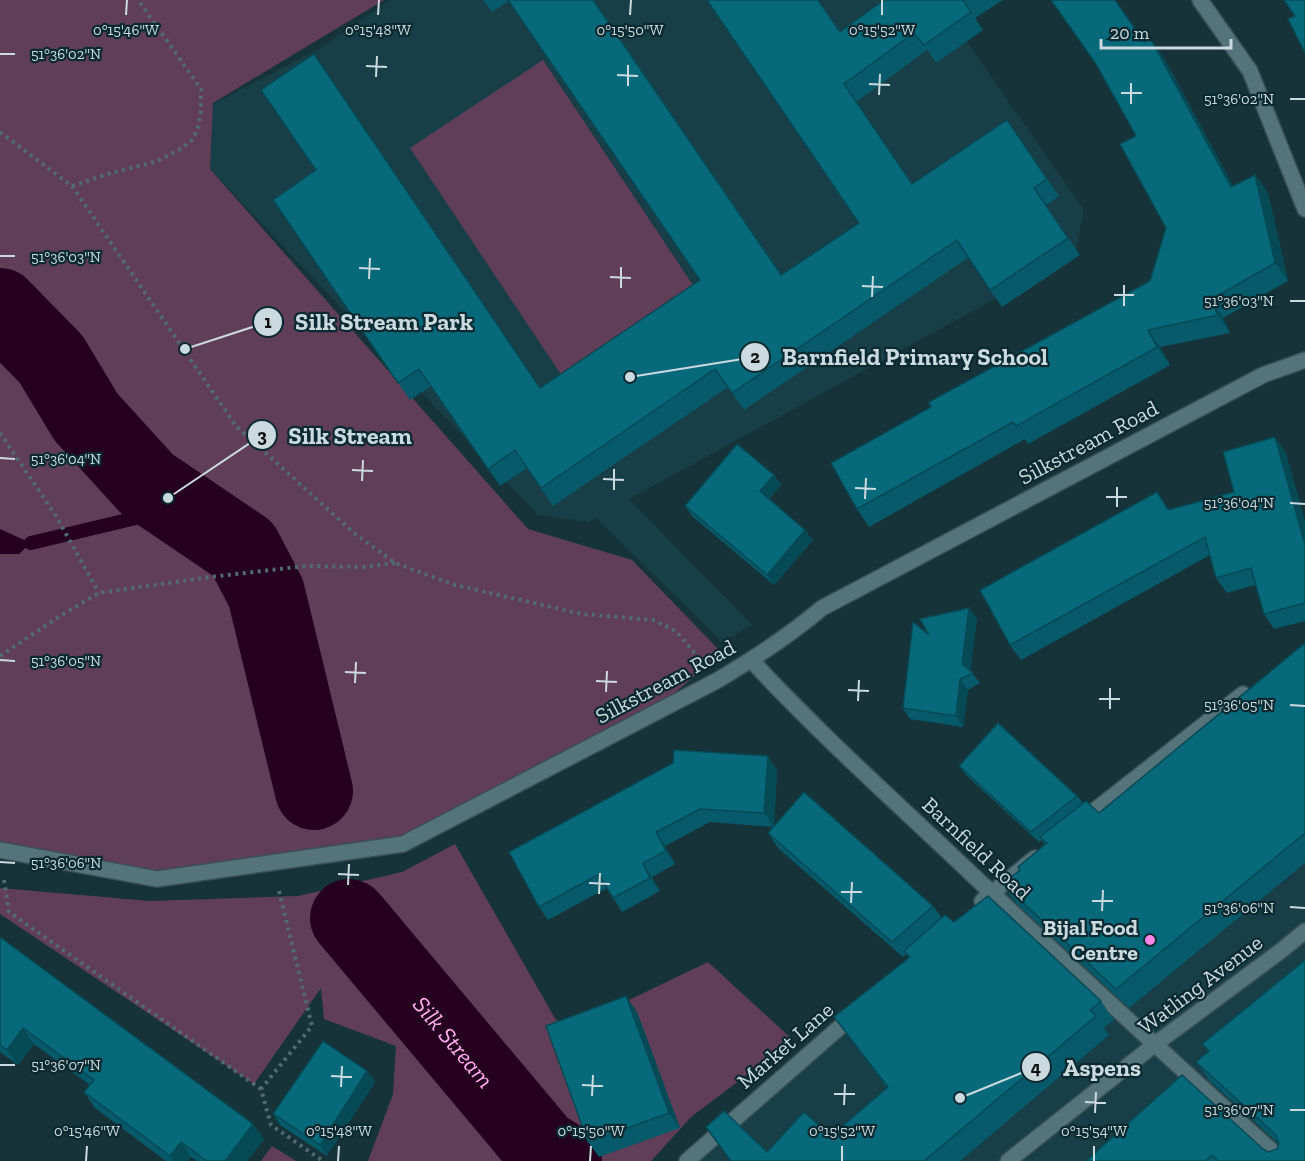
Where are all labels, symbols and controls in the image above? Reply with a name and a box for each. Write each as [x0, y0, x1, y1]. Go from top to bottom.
scale bar [1101, 12, 1232, 50]
text: 0°15'46"W [93, 21, 159, 39]
text: 0°15'48"W [345, 21, 411, 39]
text: 0°15'50"W [597, 21, 663, 39]
text: 0°15'52"W [849, 21, 915, 39]
text: 20 m [1110, 22, 1150, 44]
text: 51°36'02"N [31, 45, 101, 63]
text: 51°36'02"N [1204, 90, 1274, 108]
text: 51°36'03"N [31, 248, 101, 266]
text: 51°36'03"N [1204, 292, 1274, 310]
callout: Silk Stream Park [253, 301, 485, 343]
text: Silk Stream Park [295, 307, 473, 336]
text: 1 [264, 311, 272, 333]
callout: Barnfield Primary School [740, 336, 1060, 378]
text: Barnfield Primary School [782, 342, 1048, 371]
text: 2 [750, 346, 760, 368]
street label: Silkstream Road [1014, 394, 1163, 491]
callout: Silk Stream [247, 414, 424, 456]
text: Silk Stream [288, 421, 412, 450]
text: 3 [257, 425, 267, 447]
text: 51°36'04"N [31, 450, 101, 468]
text: 51°36'04"N [1204, 494, 1274, 512]
street label: Silkstream Road [591, 633, 740, 730]
text: 51°36'05"N [31, 652, 101, 670]
text: 51°36'05"N [1204, 696, 1274, 714]
street label: Barnfield Road [917, 791, 1037, 906]
text: 51°36'06"N [31, 854, 101, 872]
text: 51°36'06"N [1204, 899, 1274, 917]
place label: Bijal Food Centre [1043, 914, 1138, 966]
street label: Watling Avenue [1133, 929, 1268, 1040]
marker: Bijal Food Centre [1143, 933, 1157, 947]
water label: Silk Stream [407, 990, 500, 1094]
street label: Market Lane [732, 996, 839, 1095]
callout: Aspens [1021, 1046, 1153, 1088]
text: Aspens [1063, 1053, 1141, 1082]
text: 51°36'07"N [31, 1056, 101, 1074]
text: 4 [1031, 1057, 1041, 1079]
text: 51°36'07"N [1204, 1101, 1274, 1119]
text: 0°15'46"W [54, 1122, 120, 1140]
text: 0°15'48"W [306, 1122, 372, 1140]
text: 0°15'50"W [558, 1122, 624, 1140]
text: 0°15'52"W [809, 1122, 875, 1140]
text: 0°15'54"W [1061, 1122, 1127, 1140]

